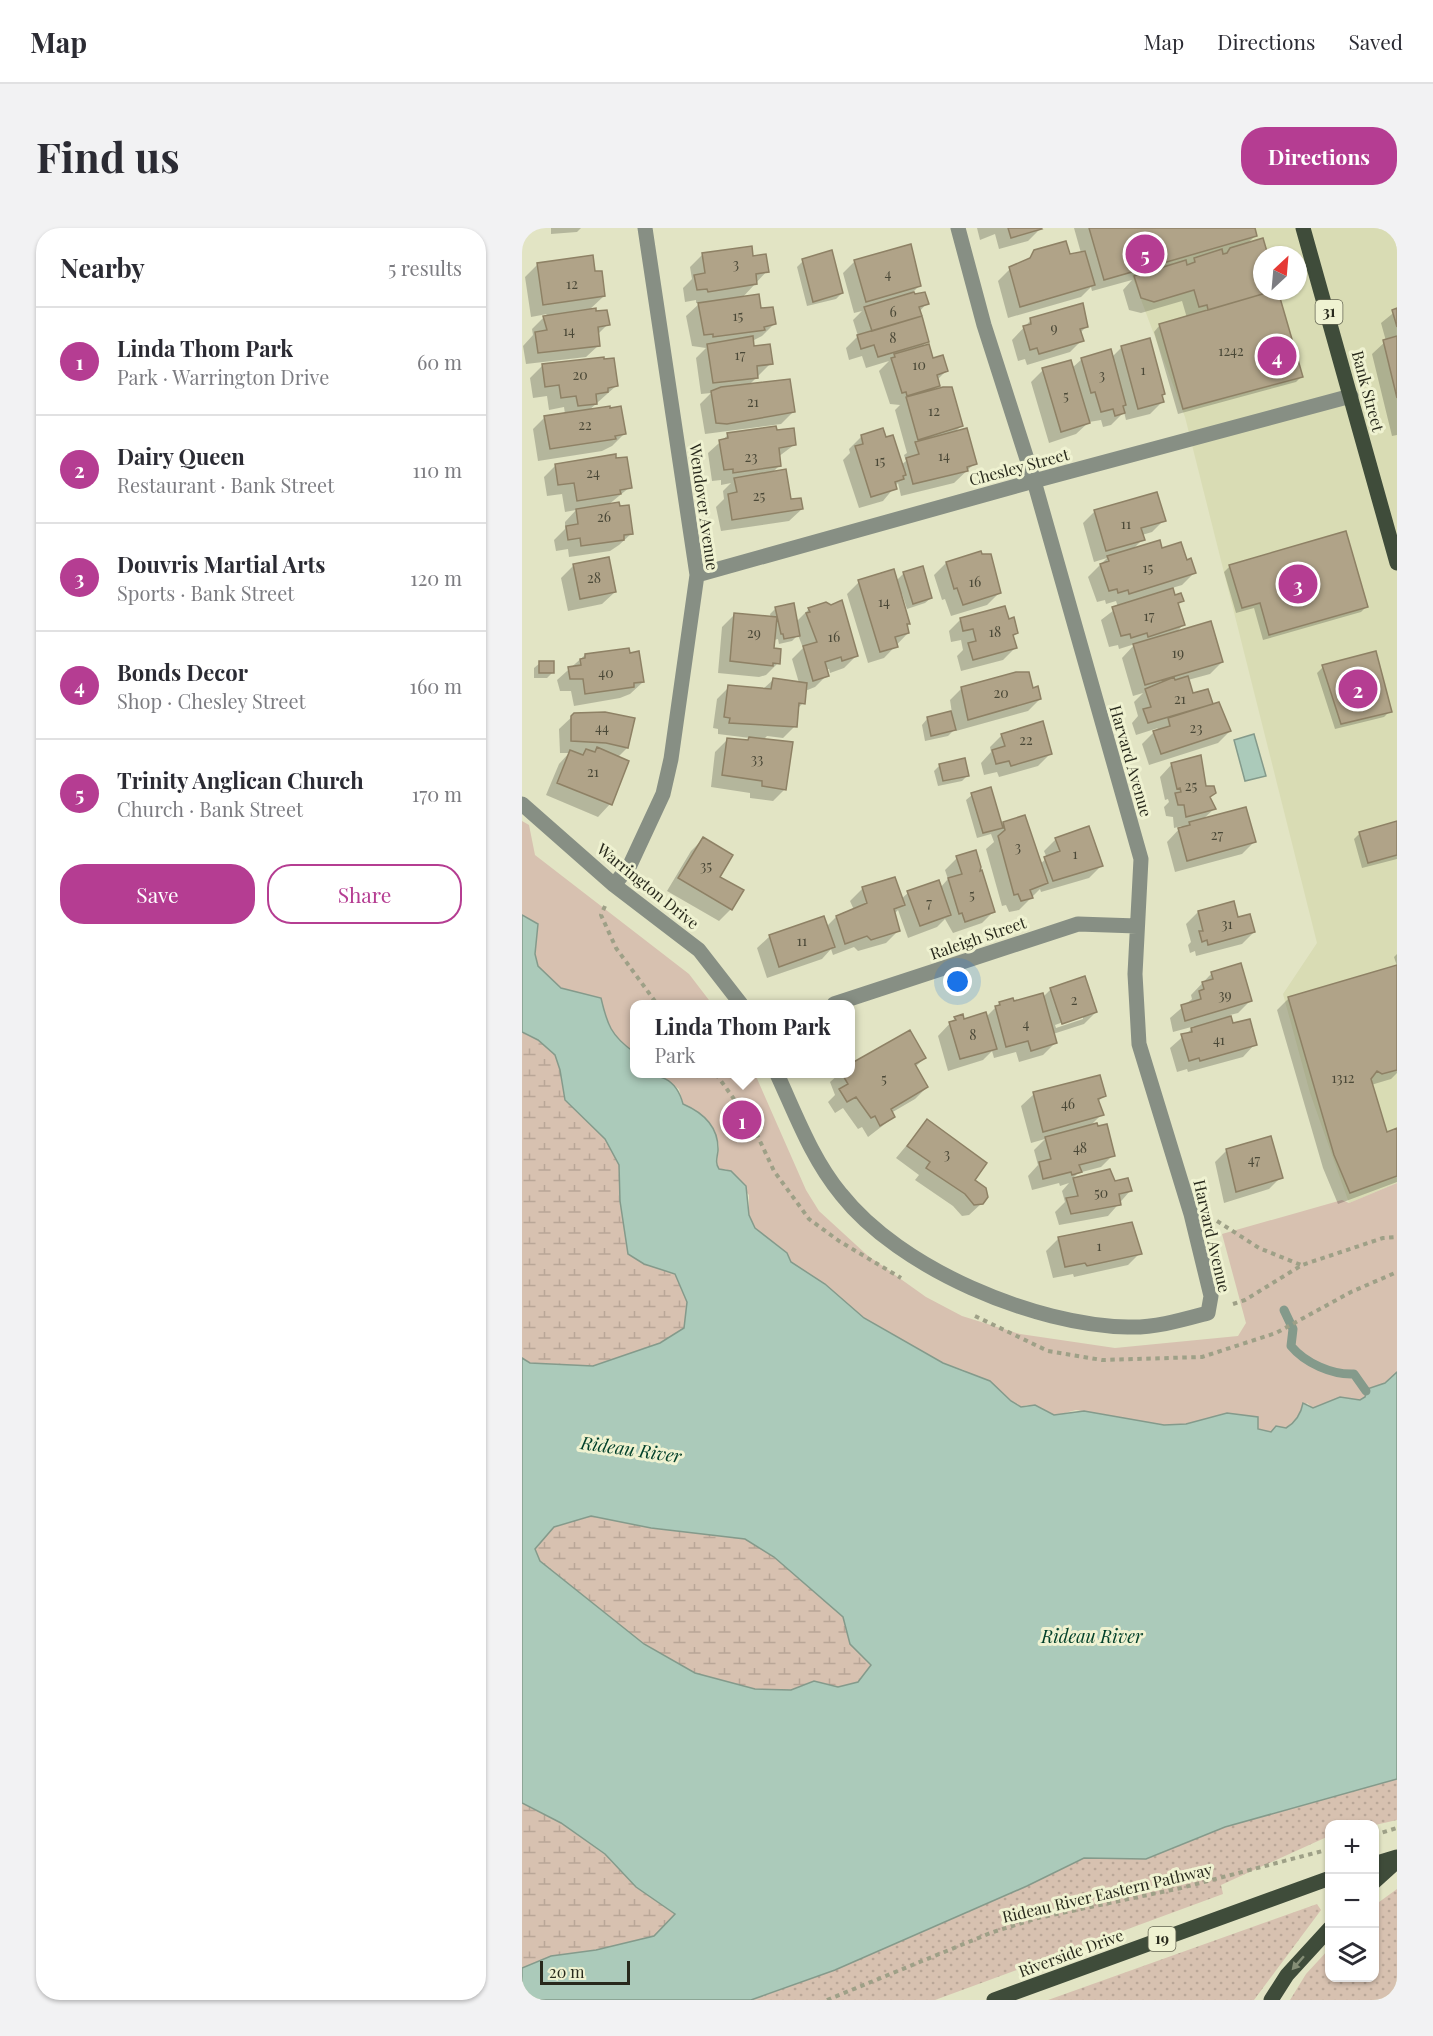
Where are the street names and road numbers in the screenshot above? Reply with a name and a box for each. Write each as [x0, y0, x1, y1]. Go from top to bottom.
road number: 31 [1316, 300, 1342, 324]
street label: Bank Street [1348, 348, 1389, 434]
street label: Wendover Avenue [685, 441, 724, 572]
street label: Chesley Street [967, 443, 1071, 490]
street label: Harvard Avenue [1106, 703, 1157, 819]
street label: Warrington Drive [592, 837, 704, 933]
street label: Raleigh Street [927, 911, 1029, 964]
street label: Harvard Avenue [1189, 1177, 1236, 1294]
street label: Rideau River Eastern Pathway [1000, 1858, 1214, 1927]
street label: Riverside Drive [1015, 1924, 1126, 1981]
road number: 19 [1148, 1927, 1176, 1951]

